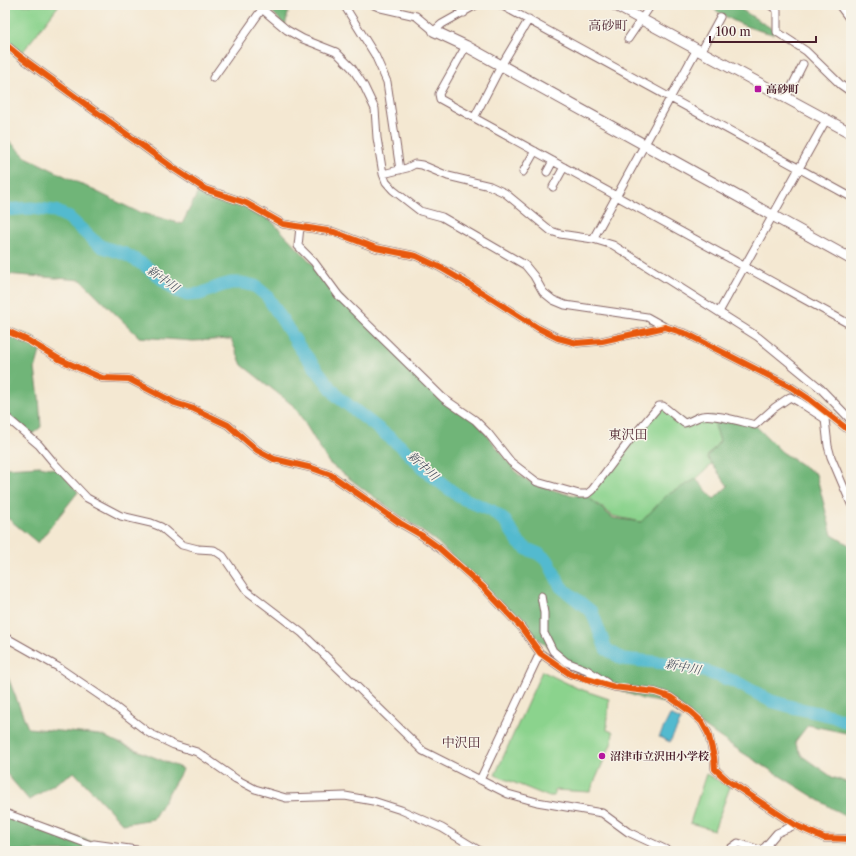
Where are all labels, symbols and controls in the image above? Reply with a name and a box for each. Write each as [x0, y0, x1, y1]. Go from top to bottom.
district label: 高砂町 [588, 17, 628, 33]
scale bar [710, 18, 816, 44]
text: 100 m [716, 24, 751, 39]
place label: 高砂町 [766, 82, 799, 96]
marker: 高砂町 [753, 84, 763, 94]
water label: 新中川 [144, 262, 184, 296]
district label: 東沢田 [608, 426, 648, 442]
water label: 新中川 [405, 448, 443, 485]
water label: 新中川 [664, 656, 704, 678]
district label: 中沢田 [441, 734, 481, 750]
place label: 沼津市立沢田小学校 [610, 749, 709, 763]
marker: 沼津市立沢田小学校 [597, 751, 607, 761]

